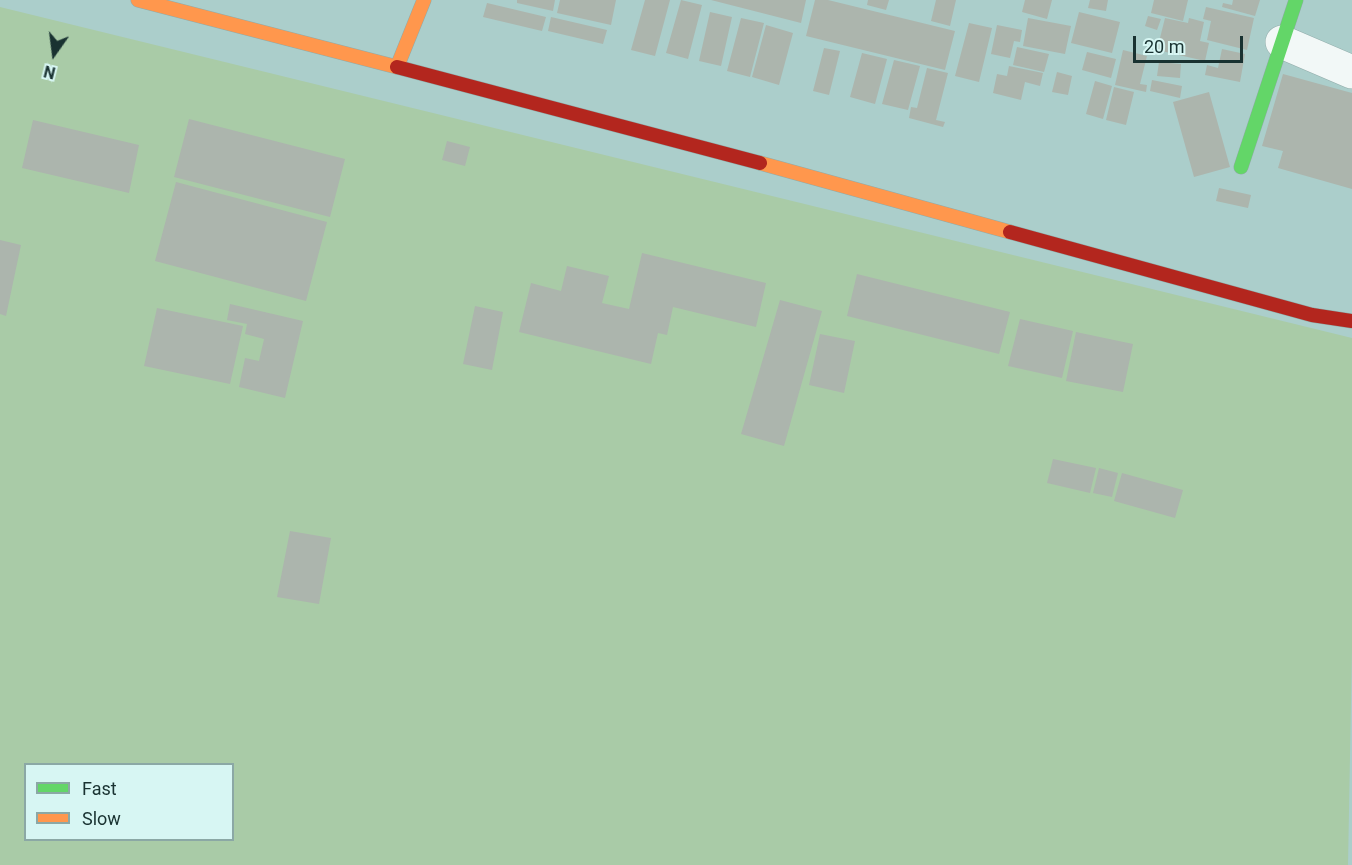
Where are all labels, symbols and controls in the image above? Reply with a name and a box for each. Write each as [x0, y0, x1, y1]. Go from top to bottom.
north arrow [24, 24, 84, 84]
scale bar [1136, 24, 1246, 62]
text: 20 m [1144, 36, 1184, 57]
text: N [42, 61, 57, 83]
legend [24, 763, 234, 841]
text: Fast [82, 778, 117, 799]
text: Slow [82, 808, 121, 829]

